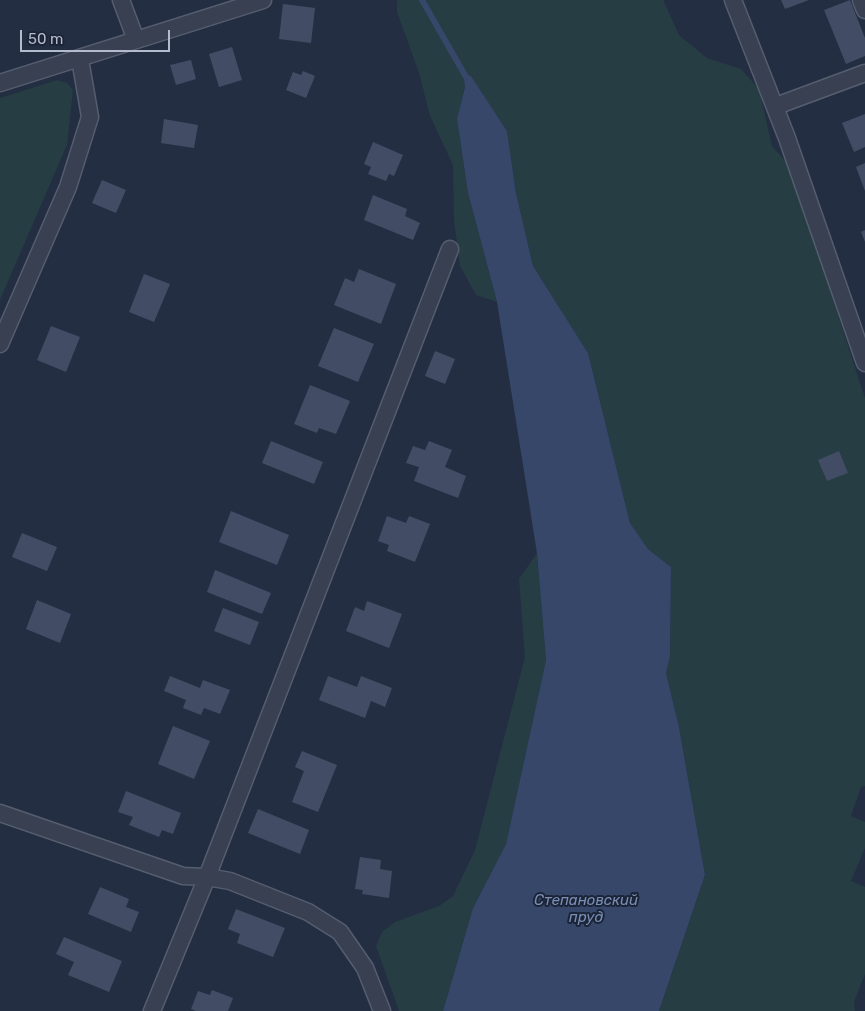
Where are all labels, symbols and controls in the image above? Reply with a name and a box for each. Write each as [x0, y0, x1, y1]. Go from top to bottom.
scale bar [22, 20, 172, 52]
text: 50 m [28, 30, 63, 48]
water label: Степановский пруд [534, 892, 638, 927]

